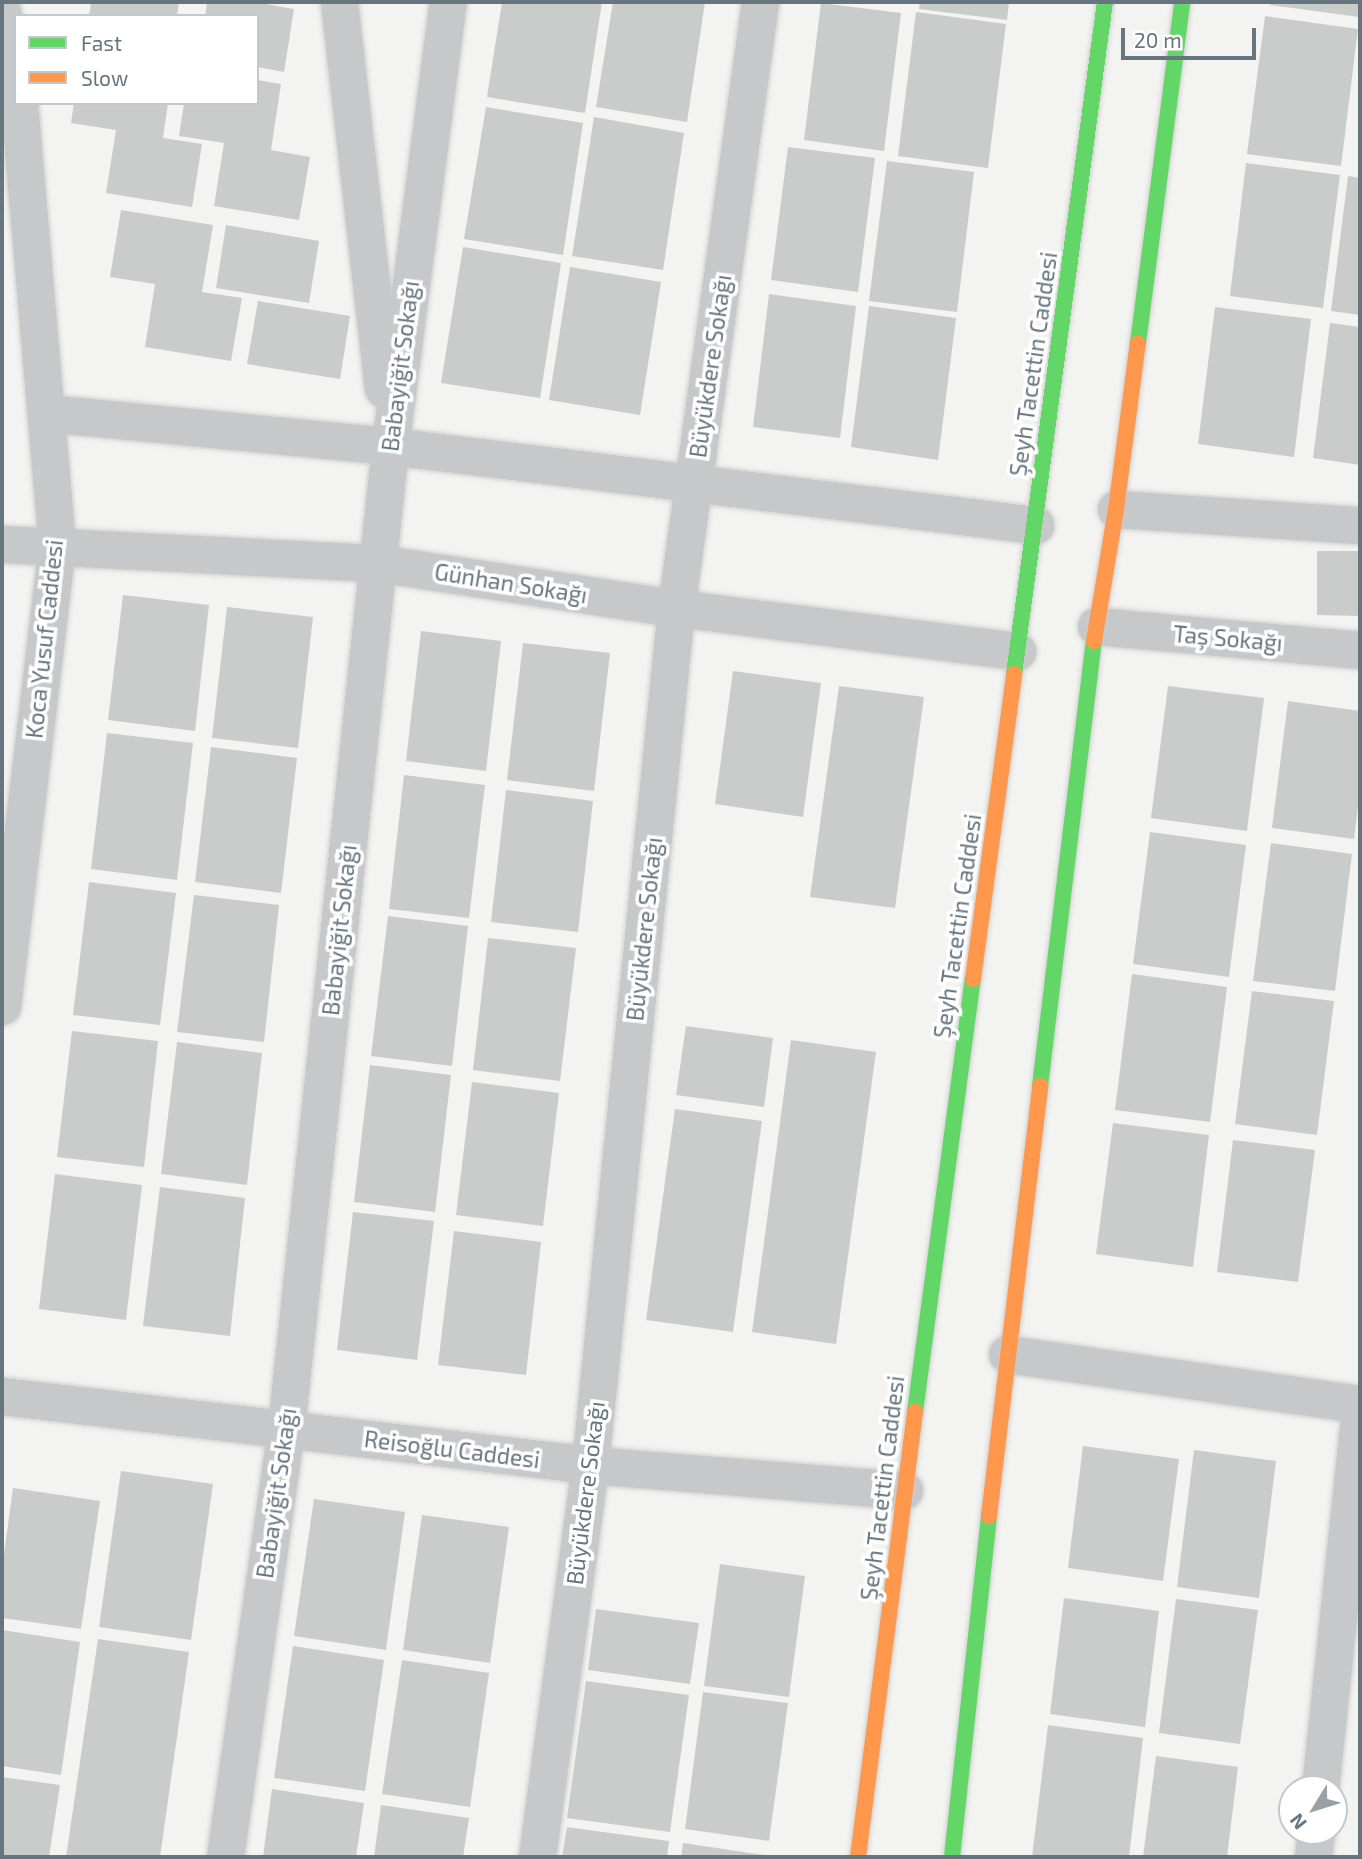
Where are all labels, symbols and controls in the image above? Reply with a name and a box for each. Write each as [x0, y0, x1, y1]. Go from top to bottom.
legend [14, 14, 259, 105]
scale bar [1124, 14, 1259, 58]
text: 20 m [1134, 27, 1182, 52]
text: Fast [81, 30, 122, 55]
text: Slow [81, 65, 128, 90]
street label: Şeyh Tacettin Caddesi [1004, 250, 1062, 478]
street label: Büyükdere Sokağı [683, 273, 737, 459]
street label: Babayiğit Sokağı [376, 279, 424, 453]
street label: Koca Yusuf Caddesi [20, 538, 68, 740]
street label: Günhan Sokağı [433, 557, 589, 609]
street label: Taş Sokağı [1172, 619, 1284, 657]
street label: Şeyh Tacettin Caddesi [928, 812, 986, 1040]
street label: Büyükdere Sokağı [621, 836, 667, 1022]
street label: Babayiğit Sokağı [316, 843, 362, 1017]
street label: Şeyh Tacettin Caddesi [854, 1374, 910, 1602]
street label: Büyükdere Sokağı [560, 1400, 610, 1586]
street label: Babayiğit Sokağı [250, 1406, 302, 1580]
street label: Reisoğlu Caddesi [363, 1425, 541, 1473]
north arrow [1278, 1775, 1348, 1845]
text: N [1284, 1810, 1311, 1834]

